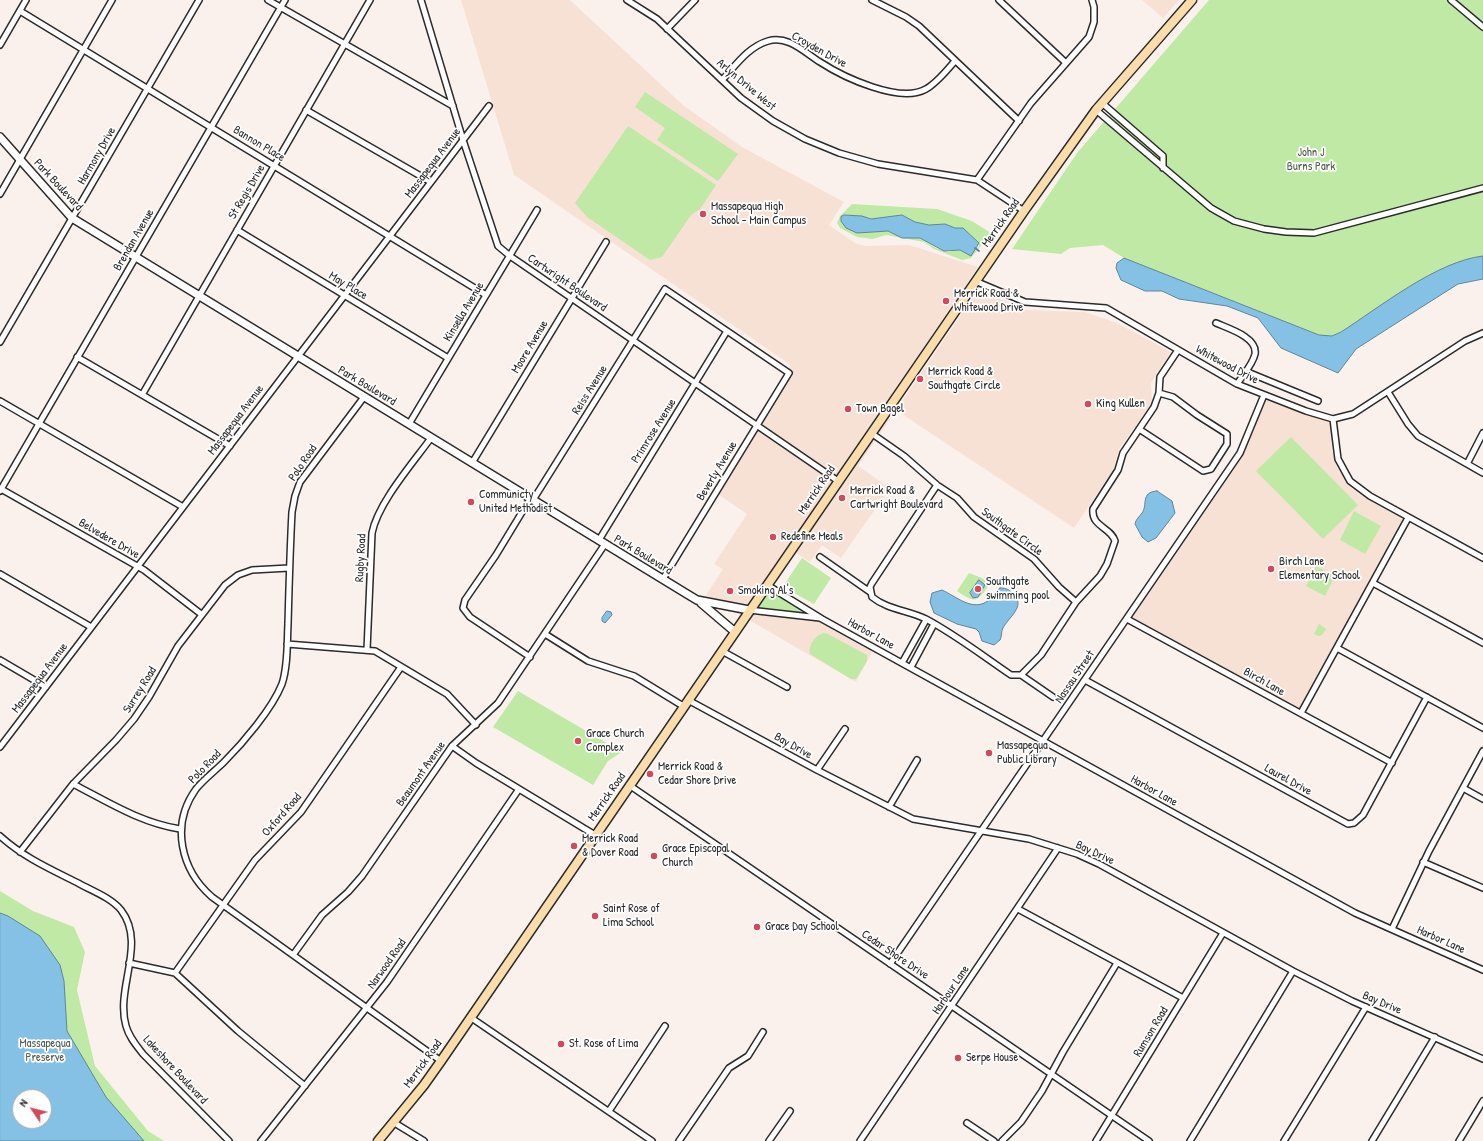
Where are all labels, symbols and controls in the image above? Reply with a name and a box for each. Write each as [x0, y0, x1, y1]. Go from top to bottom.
street label: Croyden Drive [789, 29, 849, 71]
street label: Arlyn Drive West [713, 56, 779, 114]
street label: Bannon Place [231, 123, 287, 165]
street label: Harmony Drive [75, 125, 119, 187]
street label: Massapequa Avenue [402, 125, 464, 201]
park label: John J Burns Park [1287, 146, 1335, 174]
street label: Park Boulevard [30, 156, 86, 214]
street label: St Regis Drive [226, 162, 268, 222]
street label: Merrick Road [979, 196, 1023, 250]
place label: Massapequa High School - Main Campus [711, 200, 806, 228]
street label: Brendan Avenue [111, 207, 157, 273]
marker: Massapequa High School - Main Campus [698, 209, 708, 219]
street label: Cartwright Boulevard [525, 251, 609, 315]
street label: May Place [326, 269, 370, 303]
street label: Kinsella Avenue [441, 280, 487, 344]
place label: Merrick Road & Whitewood Drive [954, 287, 1023, 315]
marker: Merrick Road & Whitewood Drive [941, 296, 951, 306]
street label: Moore Avenue [509, 318, 551, 376]
street label: Whitewood Drive [1193, 342, 1261, 388]
street label: Park Boulevard [335, 363, 399, 409]
street label: Reiss Avenue [569, 363, 611, 417]
place label: Merrick Road & Southgate Circle [928, 365, 1001, 393]
marker: Merrick Road & Southgate Circle [915, 374, 925, 384]
street label: Massapequa Avenue [205, 382, 267, 458]
street label: Primrose Avenue [628, 396, 680, 466]
place label: King Kullen [1096, 397, 1145, 411]
marker: King Kullen [1083, 399, 1093, 409]
place label: Town Bagel [856, 402, 904, 416]
marker: Town Bagel [843, 404, 853, 414]
street label: Beverly Avenue [694, 439, 740, 503]
street label: Polo Road [286, 442, 320, 484]
street label: Merrick Road [795, 463, 839, 517]
place label: Merrick Road & Cartwright Boulevard [850, 484, 943, 512]
place label: Communicty United Methodist [479, 488, 552, 516]
marker: Merrick Road & Cartwright Boulevard [837, 493, 847, 503]
marker: Communicty United Methodist [466, 497, 476, 507]
street label: Southgate Circle [978, 505, 1046, 559]
street label: Belvedere Drive [76, 516, 142, 562]
place label: Redefine Meals [781, 530, 843, 544]
street label: Park Boulevard [611, 532, 675, 578]
marker: Redefine Meals [768, 532, 778, 542]
street label: Rugby Road [353, 534, 369, 582]
place label: Birch Lane Elementary School [1279, 555, 1360, 583]
marker: Birch Lane Elementary School [1266, 564, 1276, 574]
place label: Southgate swimming pool [986, 575, 1049, 603]
place label: Smoking Al's [738, 584, 793, 598]
marker: Southgate swimming pool [973, 584, 983, 594]
marker: Smoking Al's [725, 586, 735, 596]
street label: Harbor Lane [845, 615, 897, 653]
street label: Massapequa Avenue [9, 640, 71, 716]
street label: Nassau Street [1052, 648, 1098, 706]
street label: Surrey Road [120, 664, 160, 716]
street label: Birch Lane [1241, 665, 1287, 699]
place label: Grace Church Complex [586, 727, 644, 755]
street label: Bay Drive [771, 730, 815, 762]
marker: Grace Church Complex [573, 736, 583, 746]
street label: Beaumont Avenue [393, 739, 449, 809]
place label: Massapequa Public Library [997, 739, 1057, 767]
street label: Polo Road [186, 747, 224, 787]
marker: Massapequa Public Library [984, 748, 994, 758]
place label: Merrick Road & Cedar Shore Drive [658, 760, 736, 788]
street label: Laurel Drive [1262, 761, 1314, 799]
marker: Merrick Road & Cedar Shore Drive [645, 769, 655, 779]
street label: Merrick Road [585, 770, 629, 824]
street label: Harbor Lane [1128, 772, 1180, 810]
street label: Oxford Road [259, 790, 305, 840]
place label: Merrick Road & Dover Road [582, 832, 638, 860]
street label: Bay Drive [1073, 838, 1117, 868]
marker: Merrick Road & Dover Road [569, 841, 579, 851]
place label: Grace Episcopal Church [662, 842, 730, 870]
marker: Grace Episcopal Church [649, 851, 659, 861]
place label: Saint Rose of Lima School [603, 902, 660, 930]
marker: Saint Rose of Lima School [590, 911, 600, 921]
place label: Grace Day School [765, 920, 839, 934]
marker: Grace Day School [752, 922, 762, 932]
street label: Harbor Lane [1415, 923, 1467, 957]
street label: Cedar Shore Drive [859, 927, 931, 983]
street label: Narwood Road [364, 936, 410, 992]
street label: Harbour Lane [929, 963, 973, 1017]
street label: Bay Drive [1360, 988, 1404, 1018]
street label: Rumson Road [1130, 1004, 1172, 1060]
street label: Lakeshore Boulevard [140, 1033, 210, 1107]
park label: Massapequa Preserve [20, 1037, 70, 1065]
street label: Merrick Road [401, 1037, 445, 1091]
place label: St. Rose of Lima [569, 1037, 638, 1051]
marker: St. Rose of Lima [556, 1039, 566, 1049]
place label: Serpe House [966, 1051, 1018, 1065]
marker: Serpe House [953, 1053, 963, 1063]
north arrow [12, 1089, 52, 1129]
text: N [16, 1096, 30, 1109]

